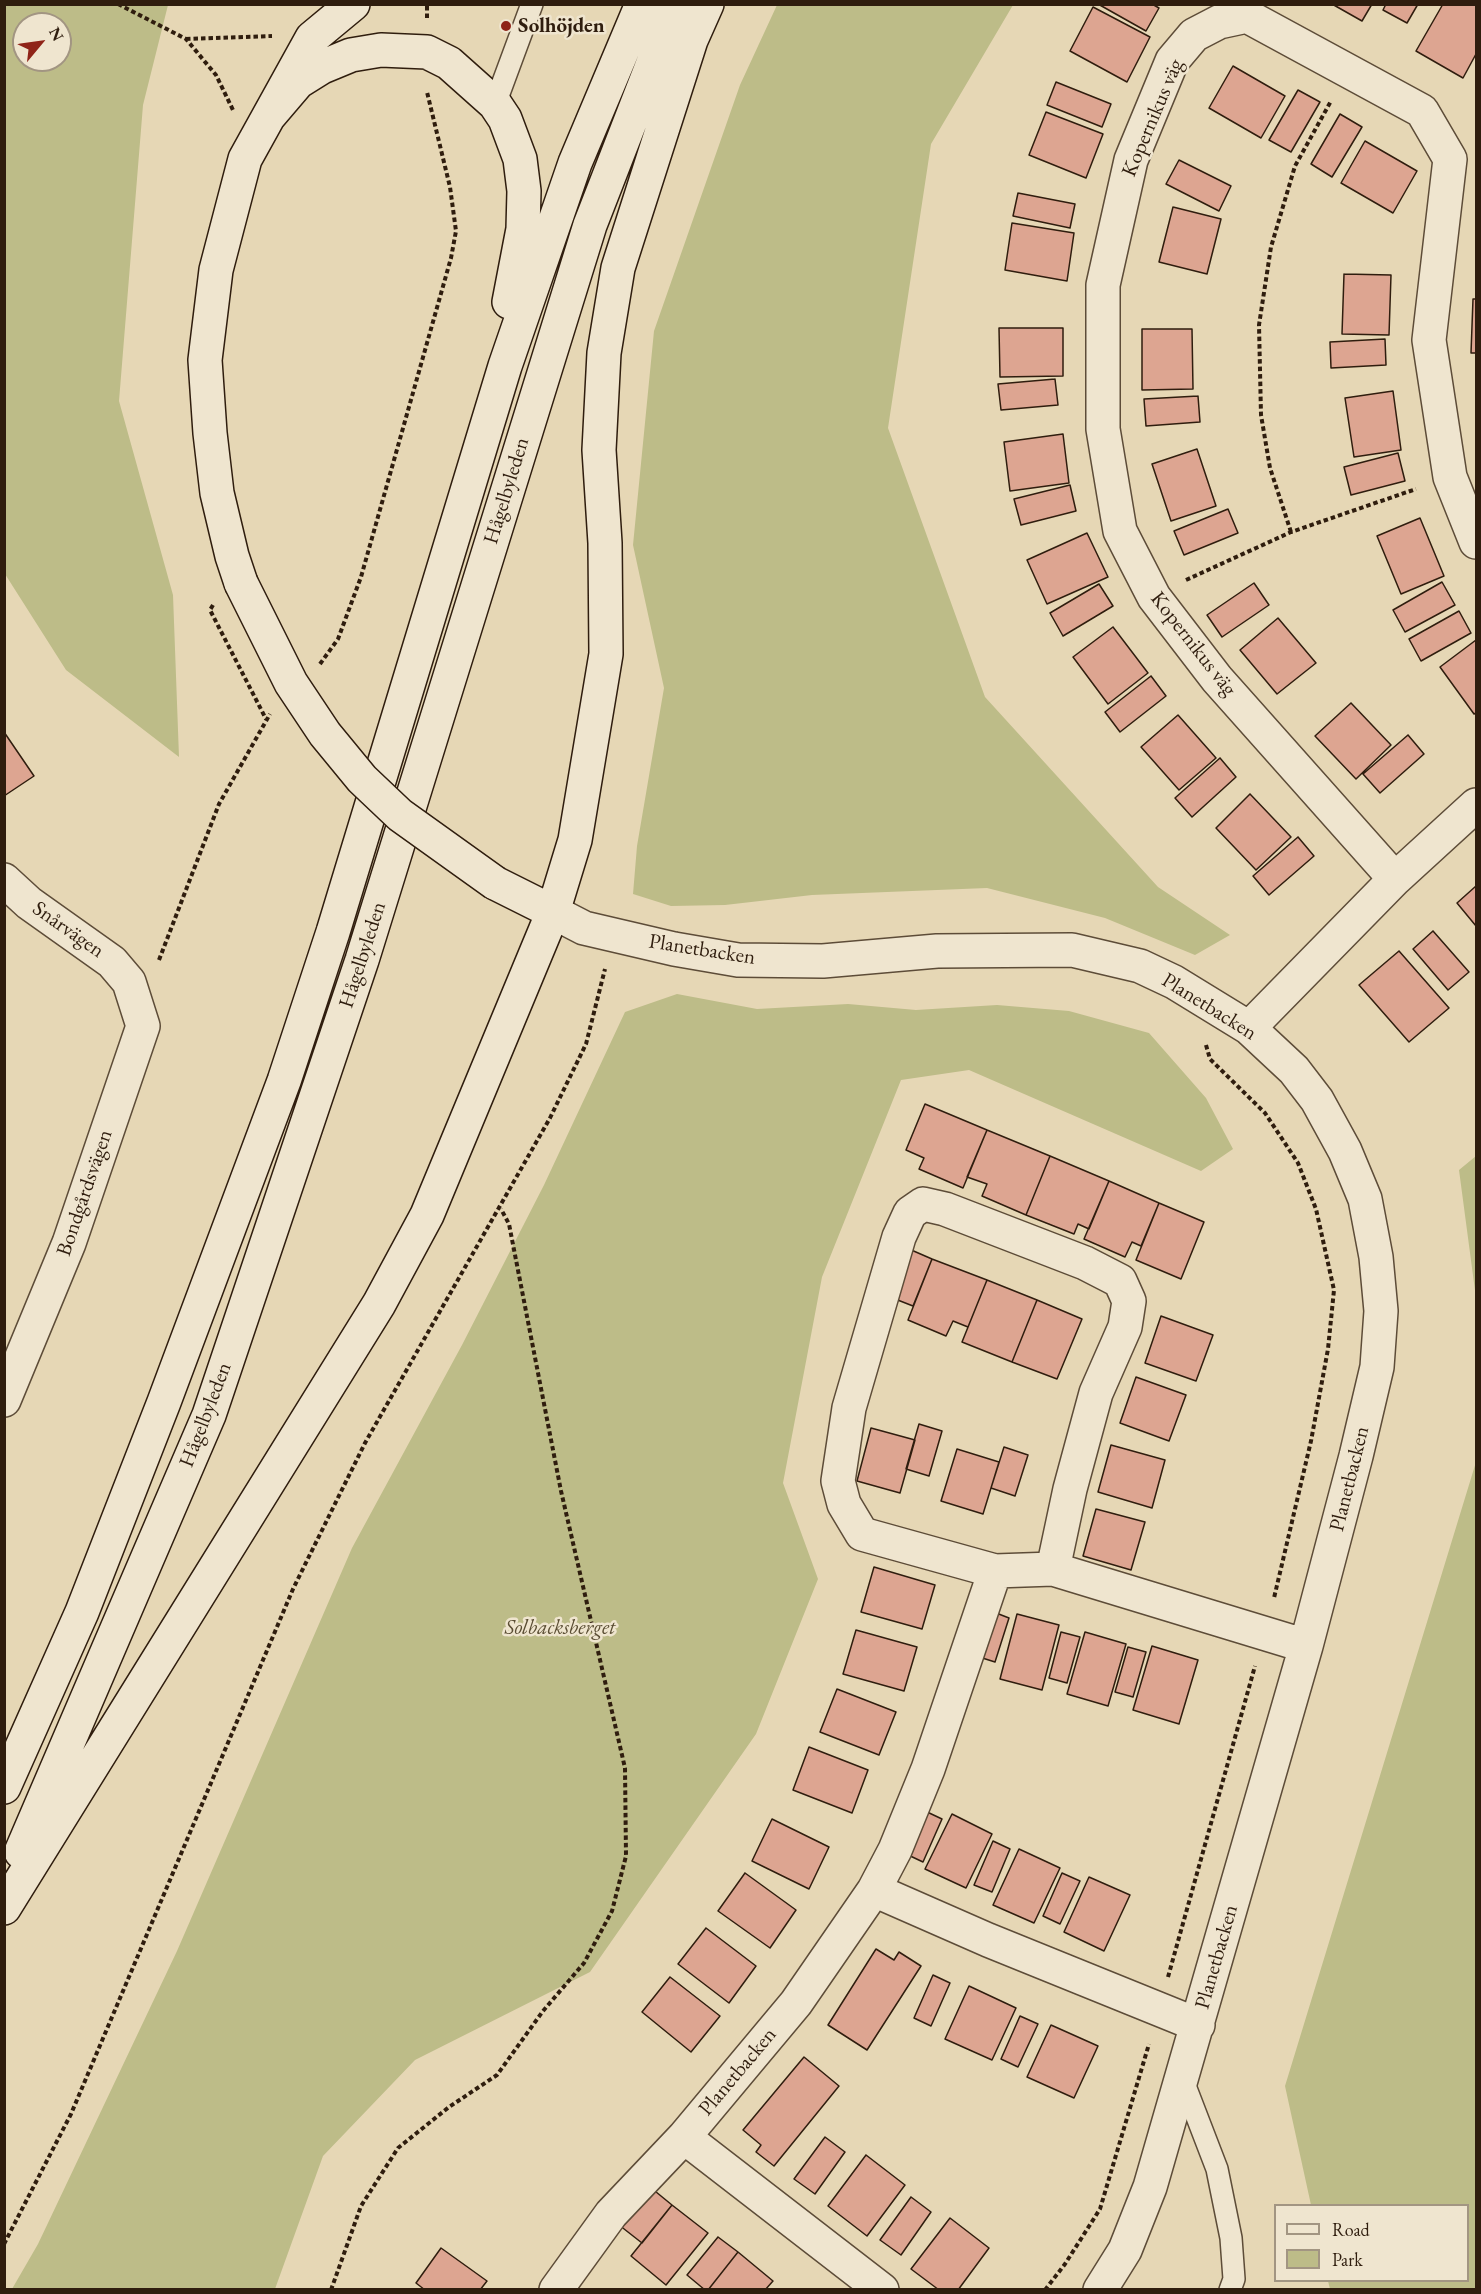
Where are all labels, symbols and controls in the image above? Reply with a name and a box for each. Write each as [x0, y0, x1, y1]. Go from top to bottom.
north arrow [12, 12, 72, 72]
place label: Solhöjden [518, 13, 605, 39]
marker: Solhöjden [499, 19, 513, 33]
text: N [44, 23, 69, 45]
street label: Kopernikus väg [1117, 55, 1189, 181]
street label: Hågelbyleden [479, 435, 535, 547]
street label: Kopernikus väg [1144, 587, 1242, 701]
street label: Snårvägen [27, 896, 109, 964]
street label: Hågelbyleden [334, 899, 392, 1011]
street label: Planetbacken [647, 929, 757, 971]
street label: Planetbacken [1157, 968, 1261, 1046]
street label: Bondgårdsvägen [52, 1126, 118, 1260]
street label: Hågelbyleden [174, 1359, 238, 1471]
street label: Planetbacken [1325, 1424, 1375, 1534]
park label: Solbacksberget [505, 1615, 615, 1641]
street label: Planetbacken [1190, 1902, 1244, 2012]
street label: Planetbacken [694, 2023, 782, 2121]
legend [1274, 2204, 1469, 2282]
text: Road [1332, 2218, 1370, 2241]
text: Park [1332, 2248, 1363, 2271]

